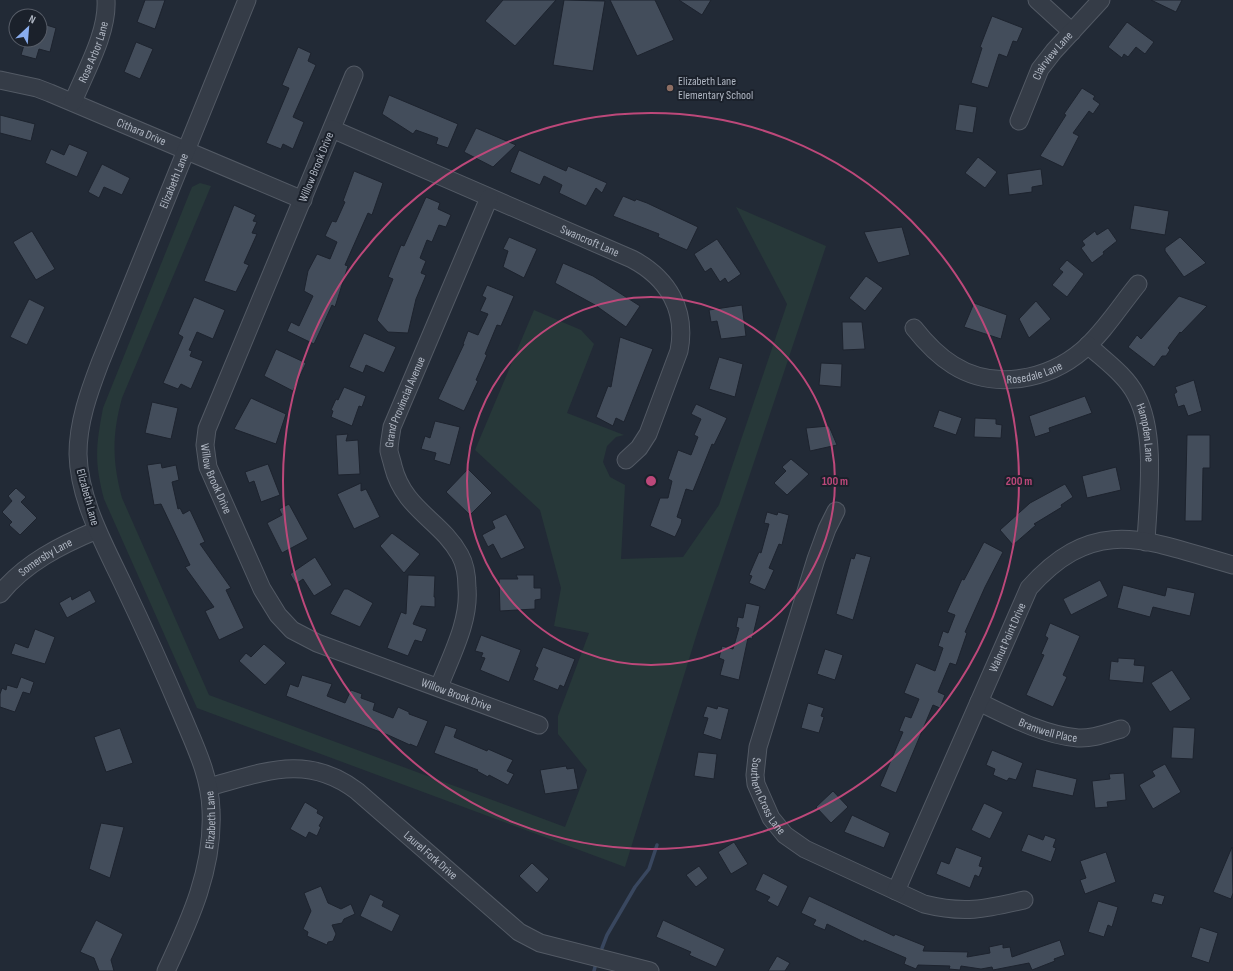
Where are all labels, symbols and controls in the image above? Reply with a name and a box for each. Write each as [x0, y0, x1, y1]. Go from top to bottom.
north arrow [8, 8, 48, 48]
text: N [27, 12, 38, 27]
street label: Rose Arbor Lane [75, 20, 112, 86]
street label: Clairview Lane [1029, 28, 1076, 82]
place label: Elizabeth Lane Elementary School [678, 74, 753, 103]
marker: Elizabeth Lane Elementary School [665, 83, 675, 93]
street label: Cithara Drive [114, 115, 168, 149]
street label: Willow Brook Drive [296, 130, 337, 204]
street label: Elizabeth Lane [156, 151, 192, 211]
street label: Swancroft Lane [558, 222, 621, 261]
street label: Grand Provincial Avenue [382, 354, 429, 448]
street label: Rosedale Lane [1006, 359, 1065, 388]
street label: Hampden Lane [1133, 401, 1157, 462]
street label: Willow Brook Drive [197, 443, 235, 517]
street label: Elizabeth Lane [73, 467, 102, 527]
centre of rings [644, 474, 658, 488]
text: 100 m [822, 474, 848, 489]
text: 200 m [1006, 474, 1032, 489]
street label: Somersby Lane [16, 535, 75, 580]
street label: Walnut Point Drive [986, 600, 1030, 675]
street label: Willow Brook Drive [419, 675, 494, 715]
street label: Bramwell Place [1016, 715, 1078, 746]
street label: Southern Cross Lane [747, 757, 789, 838]
street label: Elizabeth Lane [202, 790, 219, 850]
street label: Laurel Fork Drive [400, 828, 461, 883]

